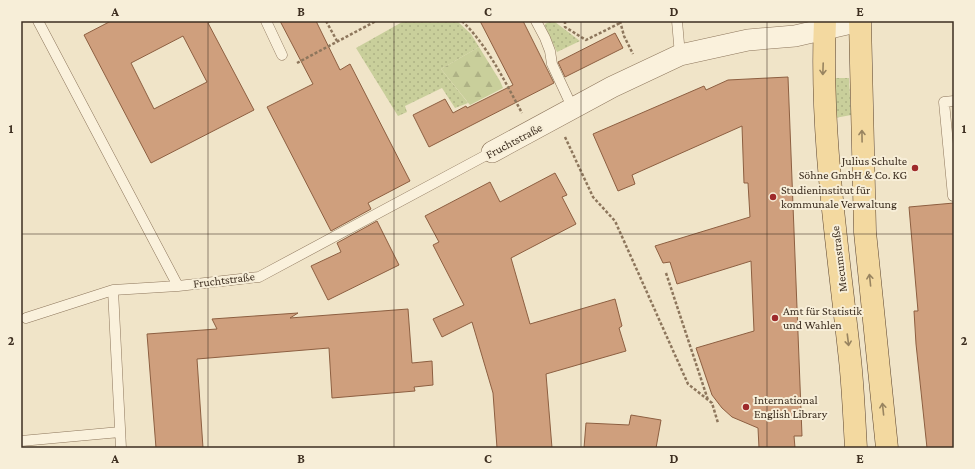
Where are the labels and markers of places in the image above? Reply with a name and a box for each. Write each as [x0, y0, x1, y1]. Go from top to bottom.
place label: Julius Schulte Söhne GmbH & Co. KG [799, 154, 907, 182]
marker: Julius Schulte Söhne GmbH & Co. KG [910, 163, 920, 173]
place label: Studieninstitut für kommunale Verwaltung [781, 183, 897, 211]
marker: Studieninstitut für kommunale Verwaltung [768, 192, 778, 202]
place label: Amt für Statistik und Wahlen [783, 304, 862, 332]
marker: Amt für Statistik und Wahlen [770, 313, 780, 323]
place label: International English Library [754, 393, 828, 421]
marker: International English Library [741, 402, 751, 412]

